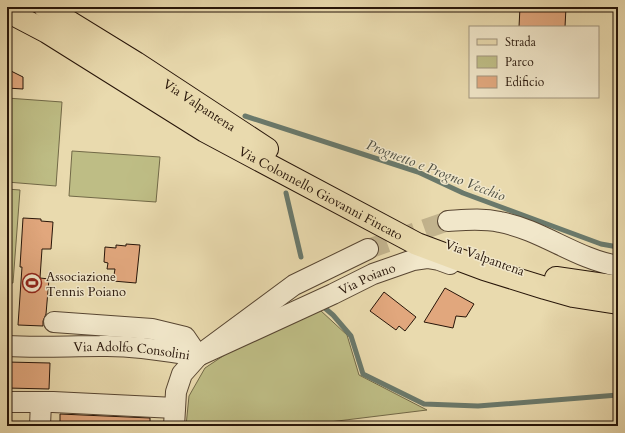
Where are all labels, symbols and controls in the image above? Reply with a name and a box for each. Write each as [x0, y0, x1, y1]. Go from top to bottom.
legend [469, 26, 599, 98]
text: Strada [505, 34, 537, 50]
text: Parco [505, 54, 534, 70]
text: Edificio [505, 74, 545, 90]
street label: Via Valpantena [159, 75, 239, 136]
water label: Prognetto e Progno Vecchio [364, 135, 508, 206]
street label: Via Colonnello Giovanni Fincato [235, 143, 406, 245]
street label: Via Valpantena [442, 235, 527, 281]
street label: Via Poiano [336, 259, 398, 300]
place label: Associazione Tennis Poiano [46, 268, 126, 301]
sports icon: Associazione Tennis Poiano [21, 272, 43, 294]
street label: Via Adolfo Consolini [73, 338, 191, 365]

